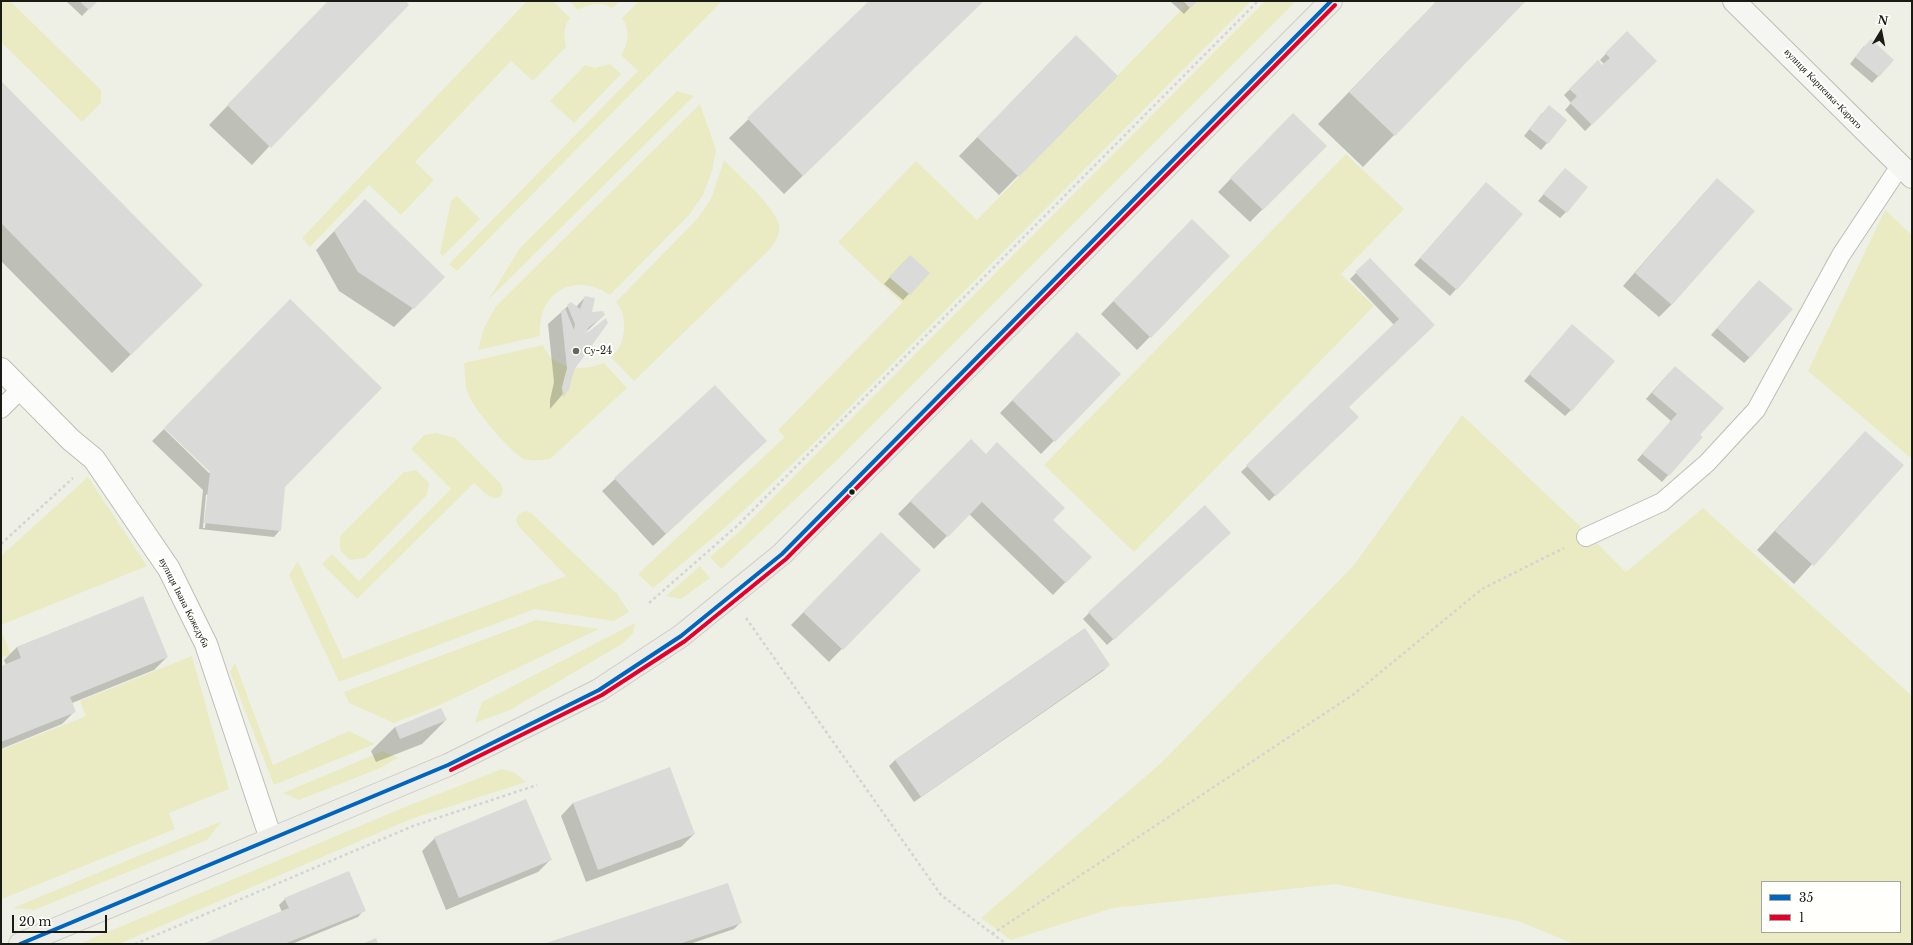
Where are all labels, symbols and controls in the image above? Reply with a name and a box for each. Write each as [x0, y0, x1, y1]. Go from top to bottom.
north arrow [1861, 12, 1901, 52]
text: N [1877, 12, 1889, 28]
street label: вулиця Карпенка-Карого [1782, 46, 1864, 132]
place label: Су-24 [584, 345, 612, 357]
marker: Су-24 [571, 346, 581, 356]
unlabelled marker [847, 487, 857, 497]
street label: вулиця Івана Кожедуба [156, 556, 212, 650]
legend [1761, 881, 1901, 933]
text: 35 [1799, 890, 1813, 905]
scale bar [14, 907, 109, 933]
text: 1 [1799, 910, 1804, 925]
text: 20 m [19, 914, 51, 929]

